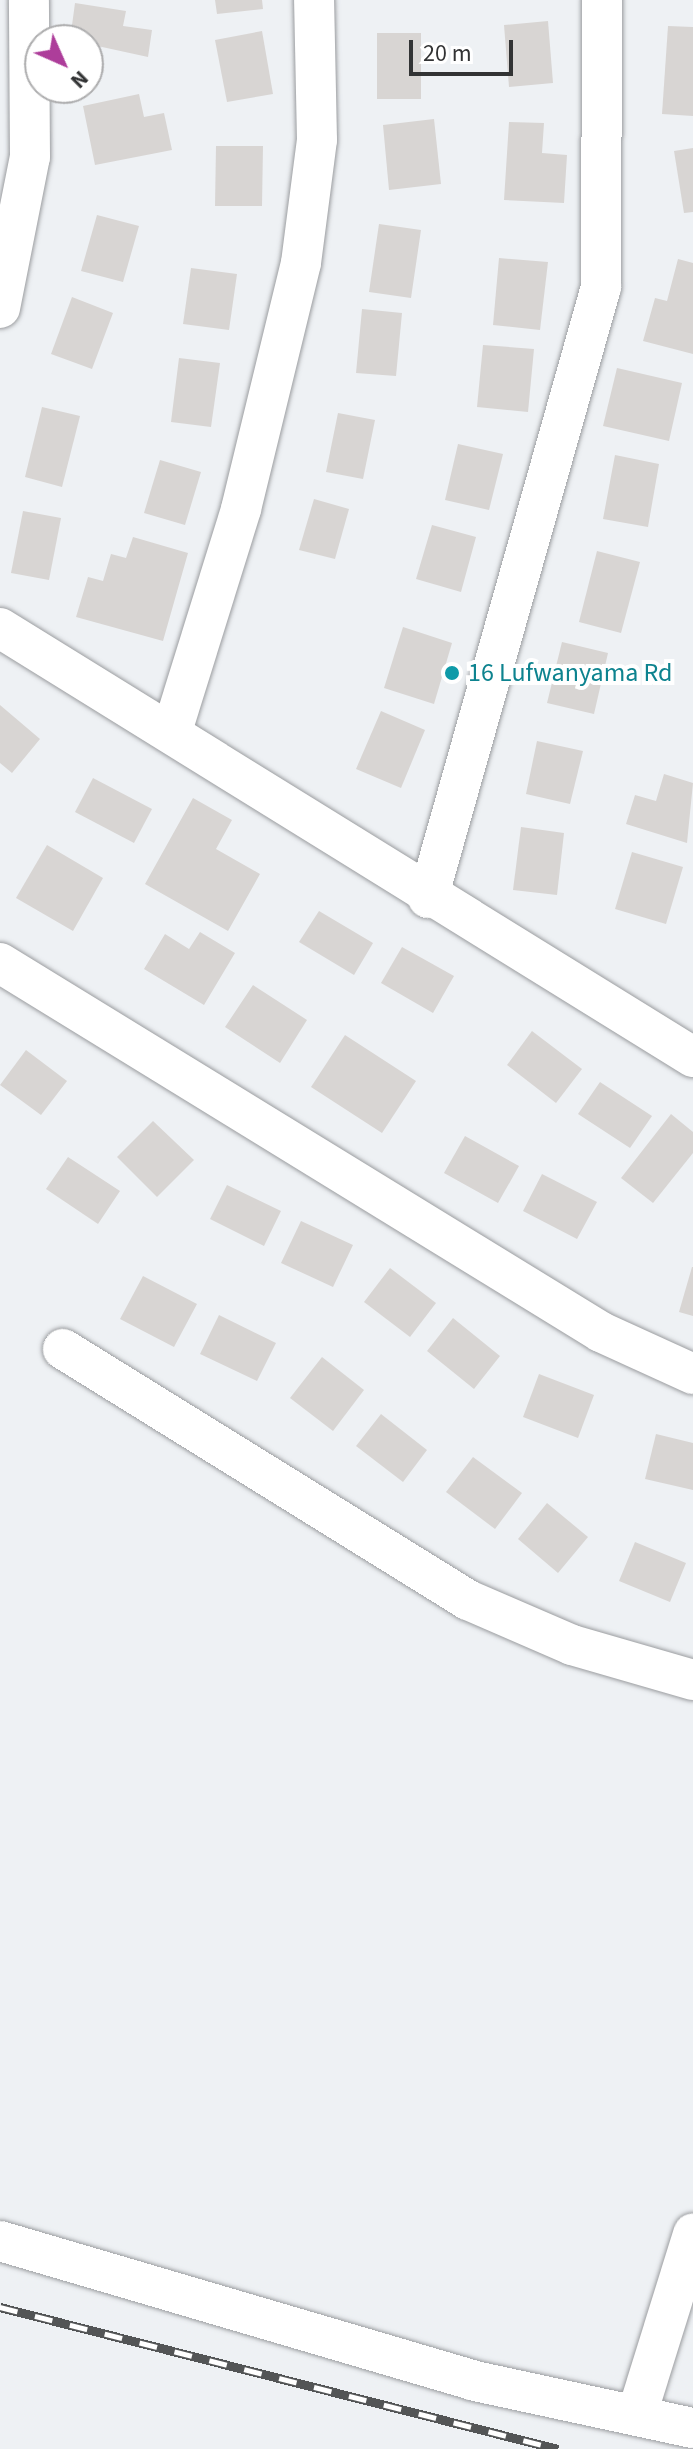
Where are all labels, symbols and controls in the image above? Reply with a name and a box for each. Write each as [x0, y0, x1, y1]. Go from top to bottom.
north arrow [24, 24, 104, 104]
scale bar [413, 24, 517, 74]
text: 20 m [423, 36, 472, 71]
text: N [63, 63, 96, 96]
place label: 16 Lufwanyama Rd [468, 657, 672, 689]
marker: 16 Lufwanyama Rd [443, 664, 461, 682]

